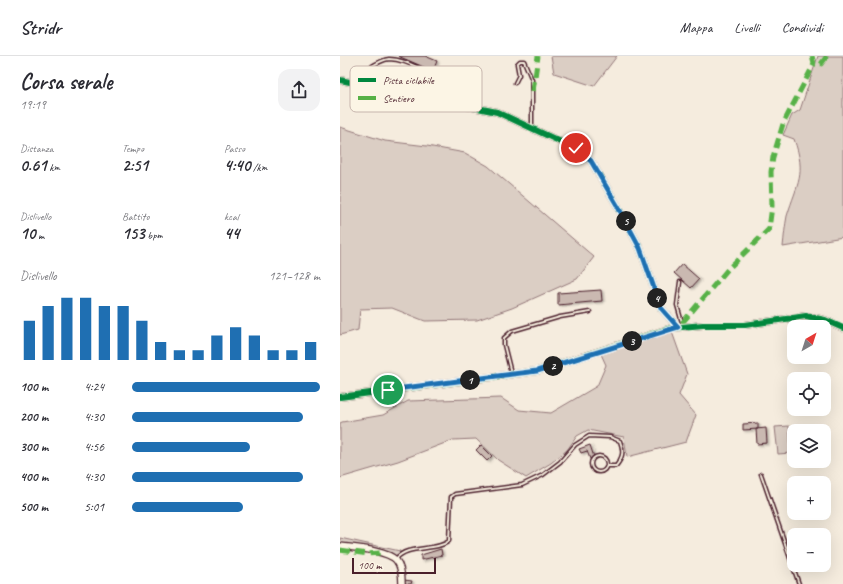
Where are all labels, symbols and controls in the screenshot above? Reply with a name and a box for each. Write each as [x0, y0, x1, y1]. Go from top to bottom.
text: Stridr [20, 16, 61, 40]
text: Mappa [680, 19, 712, 36]
text: Livelli [734, 19, 760, 36]
text: Condividi [782, 19, 823, 36]
legend [350, 66, 482, 112]
text: Corsa serale [20, 68, 112, 96]
button: share [278, 69, 320, 111]
text: Pista ciclabile [383, 73, 435, 87]
text: Sentiero [383, 91, 415, 105]
text: 19:19 [20, 97, 46, 113]
pin [559, 131, 593, 165]
icon: check [565, 137, 587, 159]
text: Distanza [20, 141, 53, 155]
text: Tempo [122, 141, 144, 155]
text: Passo [224, 141, 245, 155]
text: 0.61 [20, 155, 47, 176]
text: 2:51 [122, 155, 148, 176]
text: 4:40 [224, 155, 250, 176]
text: km [47, 160, 60, 174]
text: /km [250, 160, 267, 174]
text: Dislivello [20, 209, 51, 223]
text: Battito [122, 209, 149, 223]
text: kcal [224, 209, 239, 223]
pin: 5 [616, 211, 636, 231]
text: 5 [624, 214, 628, 228]
text: 10 [20, 223, 35, 244]
text: 153 [122, 223, 145, 244]
text: 44 [224, 223, 239, 244]
text: m [35, 228, 44, 242]
text: bpm [145, 228, 162, 242]
text: Dislivello [20, 268, 57, 284]
text: 121–128 m [269, 268, 320, 284]
pin: 4 [647, 288, 667, 308]
text: 4 [655, 291, 659, 305]
north arrow [787, 320, 831, 364]
map controls [787, 320, 831, 572]
pin: 3 [622, 331, 642, 351]
text: 3 [630, 334, 634, 348]
pin: 2 [543, 356, 563, 376]
text: 2 [551, 359, 555, 373]
pin: 1 [460, 370, 480, 390]
button: locate [787, 372, 831, 416]
pin [371, 373, 405, 407]
text: 1 [468, 373, 472, 387]
text: 100 m [20, 379, 48, 395]
text: 4:24 [84, 379, 104, 395]
icon: arrive [377, 379, 399, 401]
text: 200 m [20, 409, 48, 425]
text: 4:30 [84, 409, 104, 425]
button: layers [787, 424, 831, 468]
text: 300 m [20, 439, 48, 455]
text: 4:56 [84, 439, 104, 455]
text: 400 m [20, 469, 48, 485]
text: 4:30 [84, 469, 104, 485]
button: + [787, 476, 831, 520]
text: 500 m [20, 499, 48, 515]
text: 5:01 [84, 499, 104, 515]
button: − [787, 528, 831, 572]
scale bar [352, 556, 436, 575]
text: 100 m [358, 558, 382, 572]

